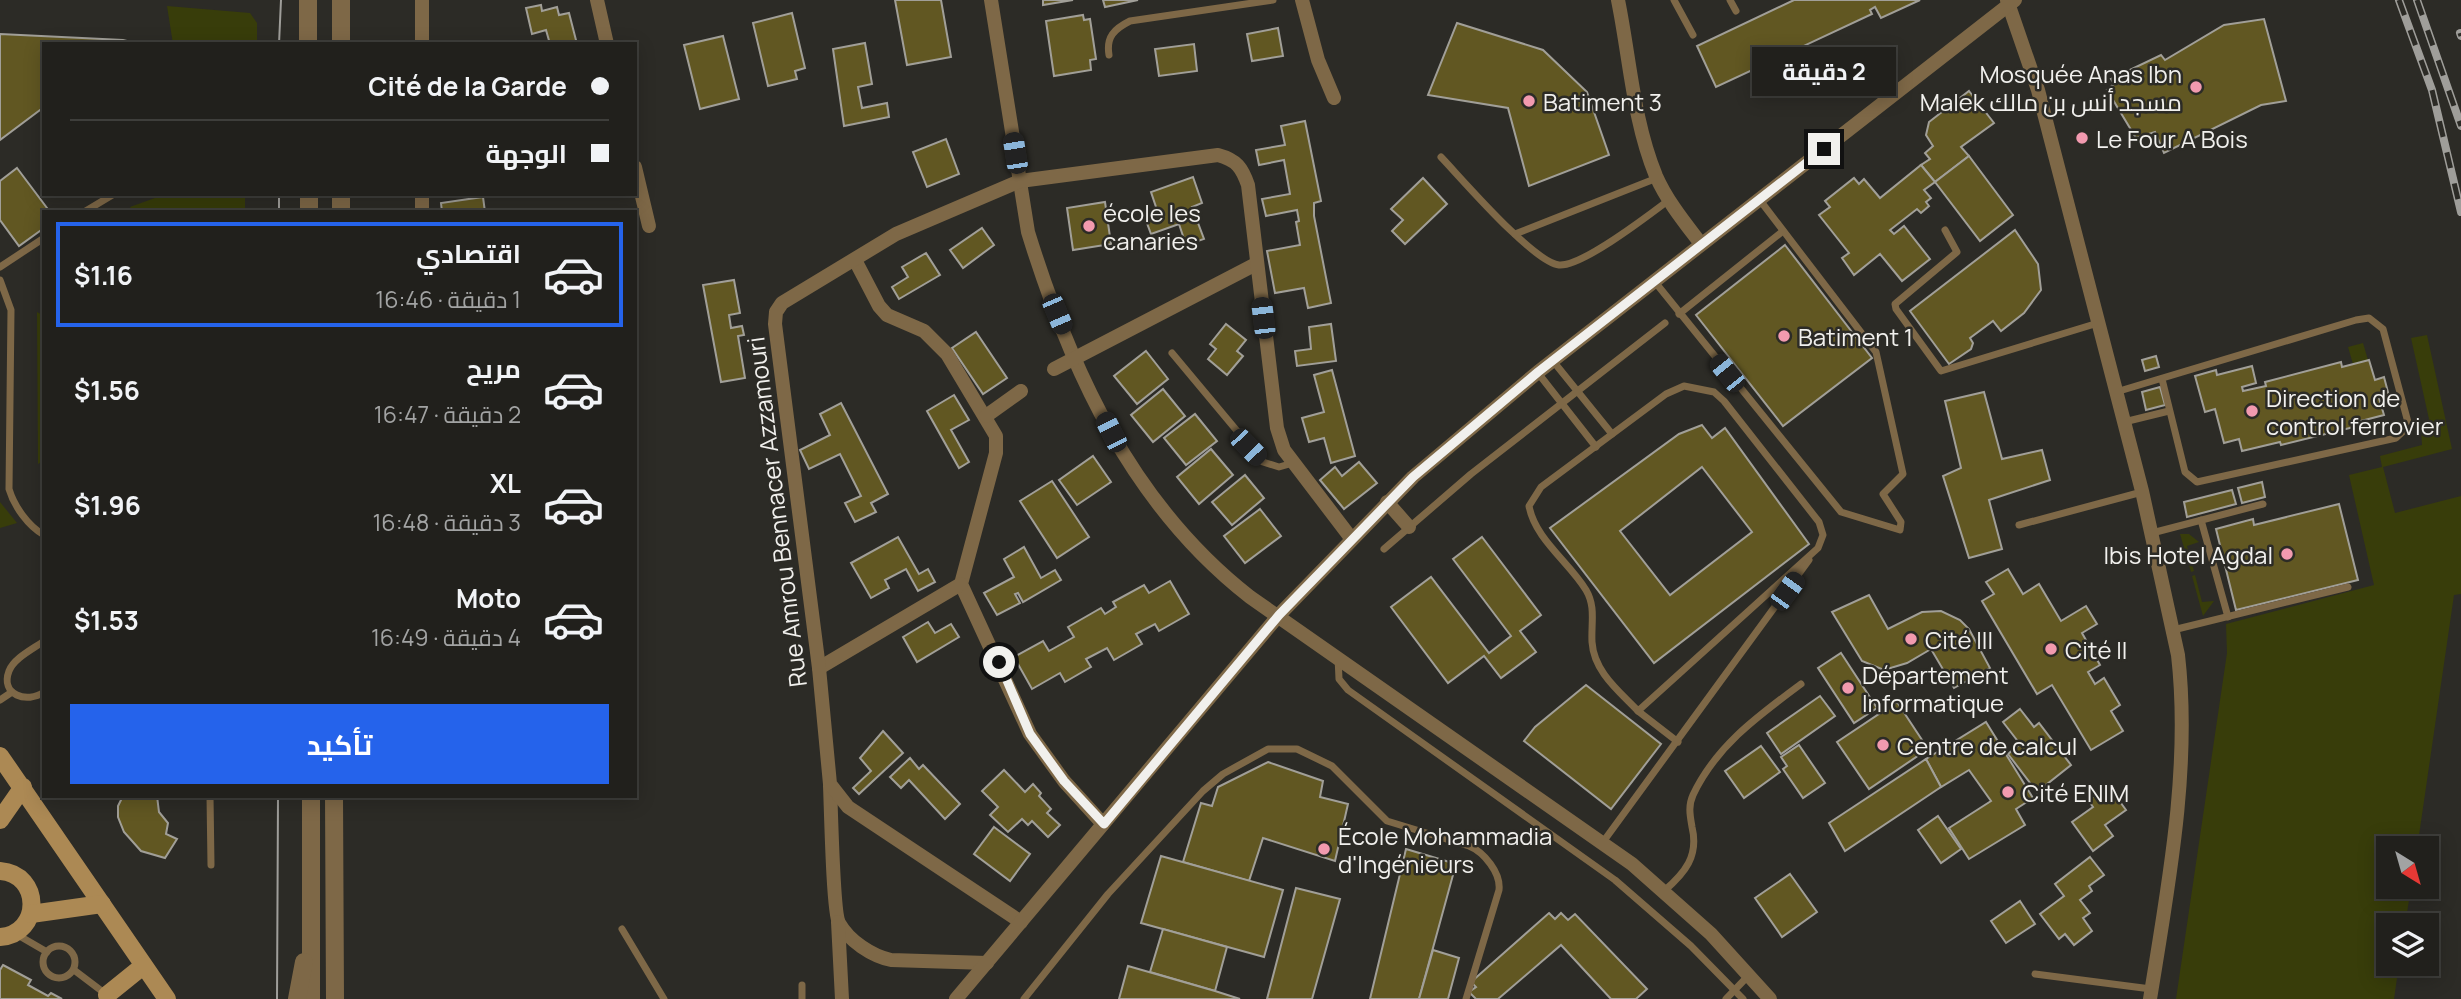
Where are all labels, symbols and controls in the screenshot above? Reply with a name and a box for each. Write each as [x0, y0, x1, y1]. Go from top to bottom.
callout: 2 دقيقة [1752, 47, 1896, 96]
text: 2 دقيقة [1782, 55, 1866, 87]
place label: Mosquée Anas Ibn Malek مسجد أنس بن مالك [1920, 57, 2182, 118]
text: Cité de la Garde [368, 68, 567, 104]
marker: Mosquée Anas Ibn Malek مسجد أنس بن مالك [2188, 79, 2204, 95]
place label: Batiment 3 [1543, 85, 1662, 118]
marker: Batiment 3 [1521, 93, 1537, 109]
place label: Le Four A Bois [2096, 122, 2248, 155]
marker: Le Four A Bois [2074, 130, 2090, 146]
car [1002, 131, 1029, 175]
route end [1808, 133, 1840, 165]
text: الوجهة [486, 135, 567, 171]
place label: école les canaries [1103, 196, 1201, 257]
marker: école les canaries [1081, 218, 1097, 234]
text: اقتصادي [416, 235, 521, 271]
icon: car [542, 243, 605, 306]
text: $1.16 [74, 257, 133, 293]
text: 1 دقيقة · 16:46 [375, 283, 521, 315]
car [1040, 291, 1075, 337]
car [1251, 296, 1276, 340]
place label: Batiment 1 [1798, 320, 1913, 353]
marker: Batiment 1 [1776, 328, 1792, 344]
street label: Rue Amrou Bennacer Azzamouri [738, 335, 814, 689]
text: مريح [466, 350, 521, 386]
car [1706, 350, 1749, 396]
icon: car [542, 358, 605, 421]
text: $1.56 [74, 372, 140, 408]
place label: Direction de control ferrovier [2266, 381, 2444, 442]
text: 2 دقيقة · 16:47 [374, 398, 521, 430]
marker: Direction de control ferrovier [2244, 403, 2260, 419]
car [1093, 409, 1130, 455]
car [1226, 425, 1271, 469]
text: XL [490, 465, 521, 501]
icon: car [542, 473, 605, 536]
text: $1.96 [74, 487, 141, 523]
text: 3 دقيقة · 16:48 [372, 506, 521, 538]
place label: Ibis Hotel Agdal [2103, 538, 2273, 571]
marker: Ibis Hotel Agdal [2279, 546, 2295, 562]
car [1767, 568, 1808, 614]
text: Moto [456, 580, 521, 616]
icon: car [542, 588, 605, 651]
text: $1.53 [74, 602, 139, 638]
text: 4 دقيقة · 16:49 [371, 621, 521, 653]
place label: Cité III [1925, 623, 1993, 656]
marker: Cité III [1903, 631, 1919, 647]
place label: Cité II [2065, 633, 2127, 666]
marker: Cité II [2043, 641, 2059, 657]
route start [983, 646, 1015, 678]
place label: Département Informatique [1862, 658, 2009, 719]
marker: Département Informatique [1840, 680, 1856, 696]
button: تأكيد [70, 704, 609, 784]
place label: Centre de calcul [1897, 729, 2077, 762]
marker: Centre de calcul [1875, 737, 1891, 753]
place label: Cité ENIM [2022, 776, 2129, 809]
marker: Cité ENIM [2000, 784, 2016, 800]
place label: École Mohammadia d'Ingénieurs [1338, 819, 1552, 880]
north arrow [2376, 836, 2440, 900]
map controls [2376, 836, 2439, 976]
marker: École Mohammadia d'Ingénieurs [1316, 841, 1332, 857]
button: layers [2376, 913, 2439, 976]

